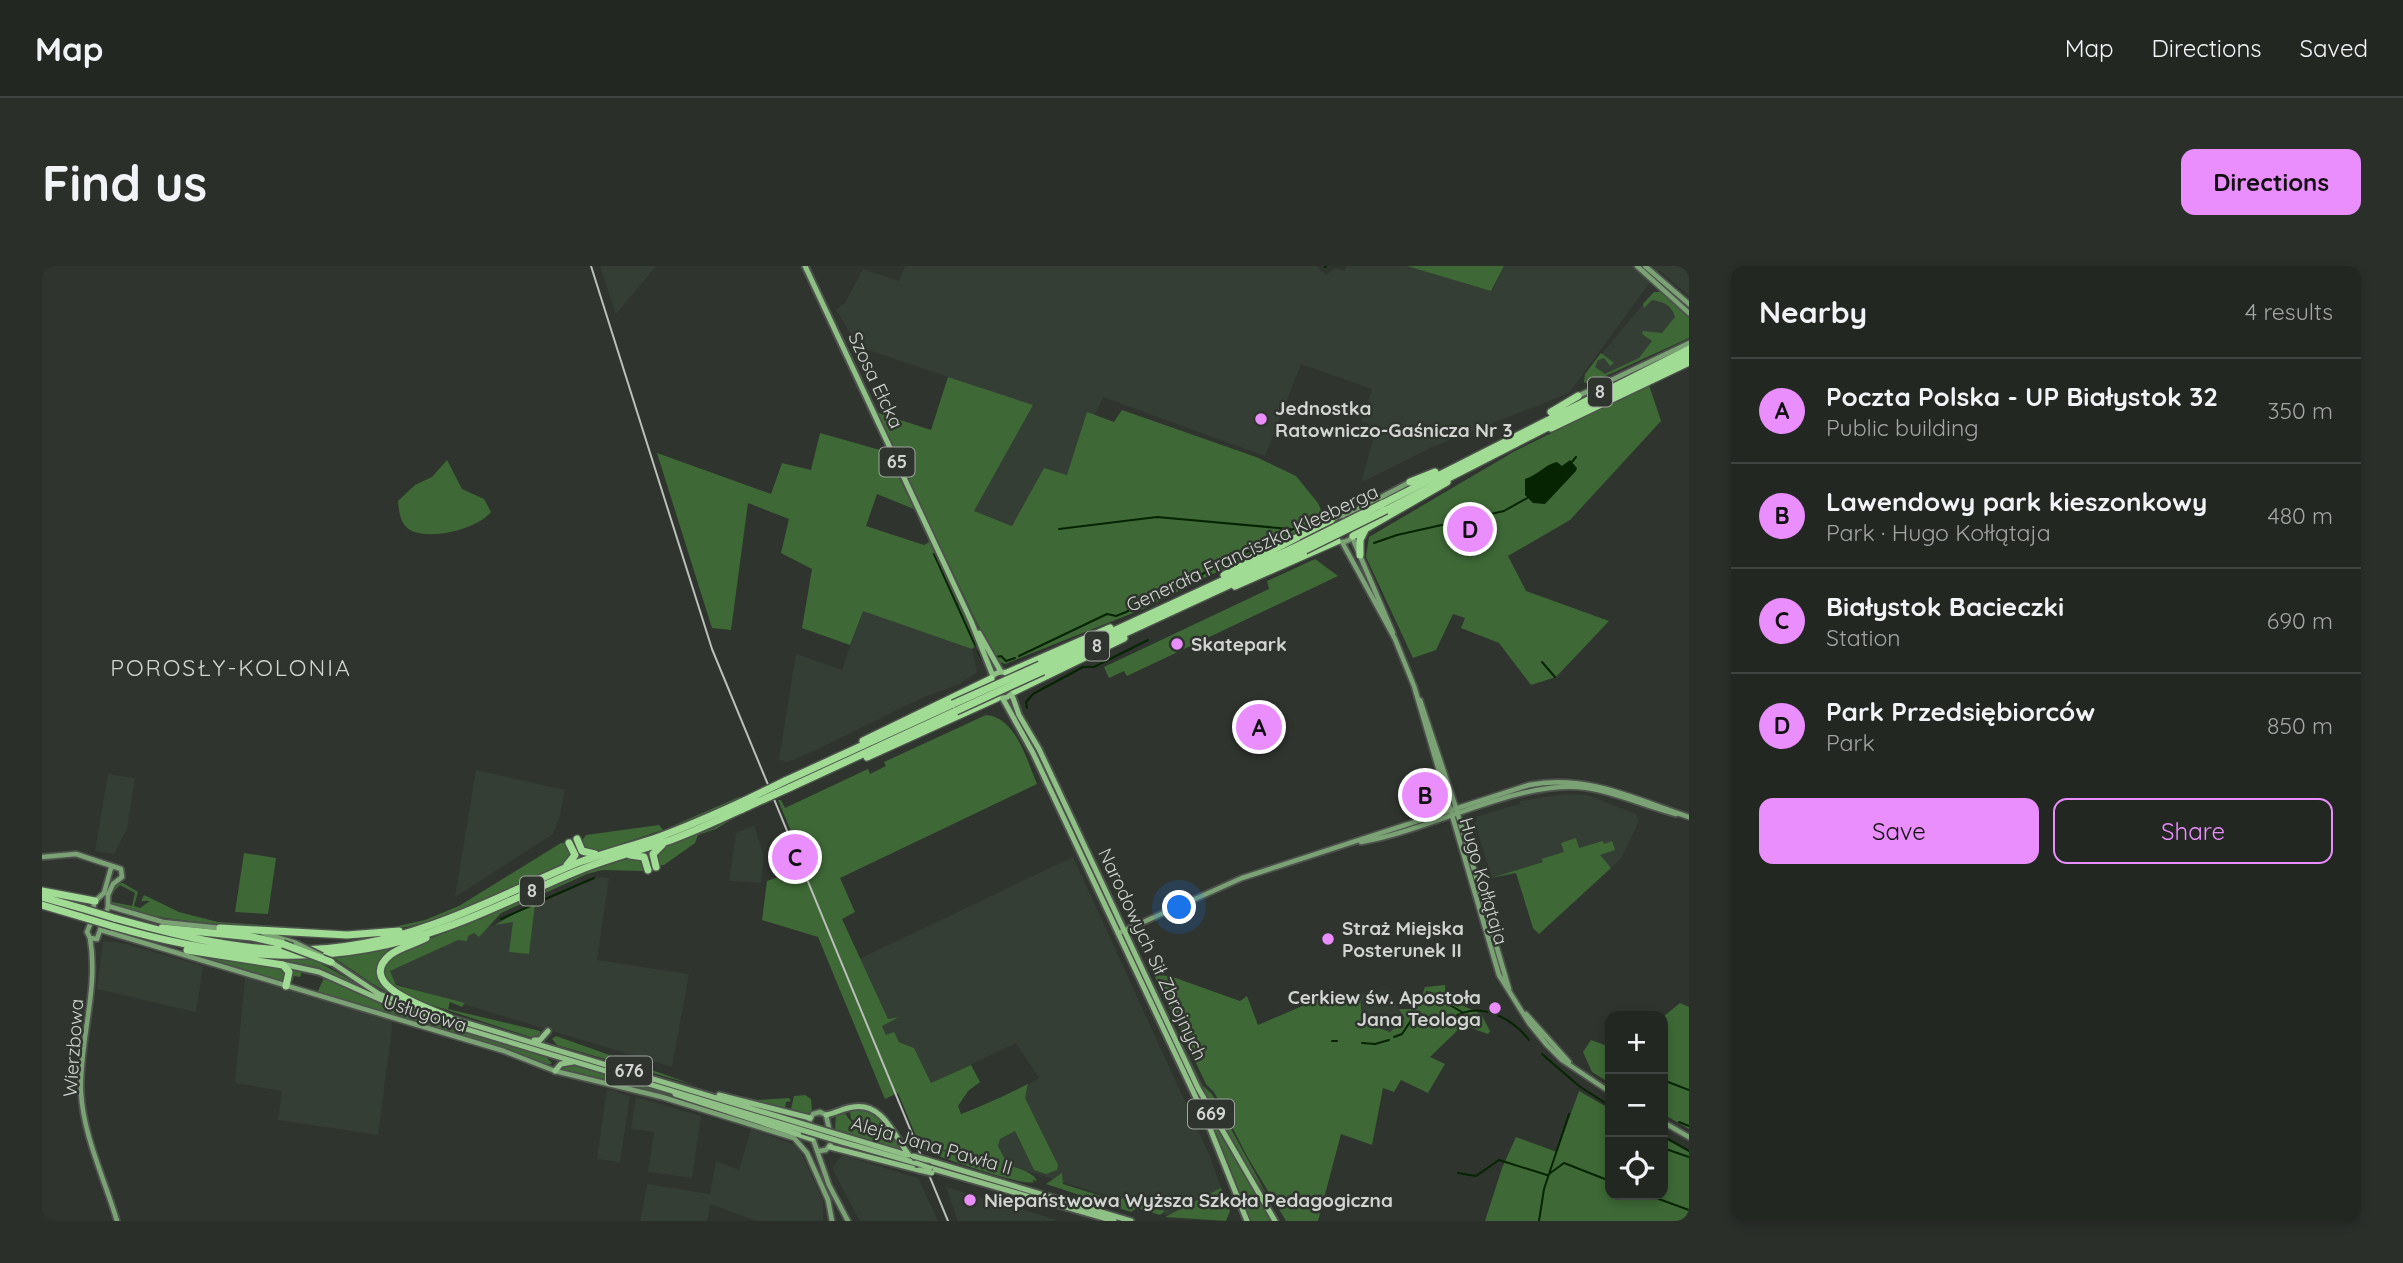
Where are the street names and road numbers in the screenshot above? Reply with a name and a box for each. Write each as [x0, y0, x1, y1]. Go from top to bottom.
street label: Szosa Ełcka [843, 328, 909, 432]
road number: 8 [1588, 378, 1612, 406]
road number: 65 [880, 448, 914, 476]
street label: Generała Franciszka Kleeberga [1122, 479, 1382, 617]
road number: 8 [1085, 632, 1109, 660]
street label: Hugo Kołłątaja [1454, 815, 1514, 947]
street label: Narodowych Sił Zbrojnych [1093, 844, 1213, 1064]
road number: 8 [520, 876, 544, 906]
street label: Usługowa [380, 989, 470, 1037]
street label: Wierzbowa [58, 998, 88, 1098]
road number: 676 [606, 1056, 652, 1086]
road number: 669 [1188, 1100, 1234, 1128]
street label: Aleja Jana Pawła II [849, 1111, 1015, 1179]

